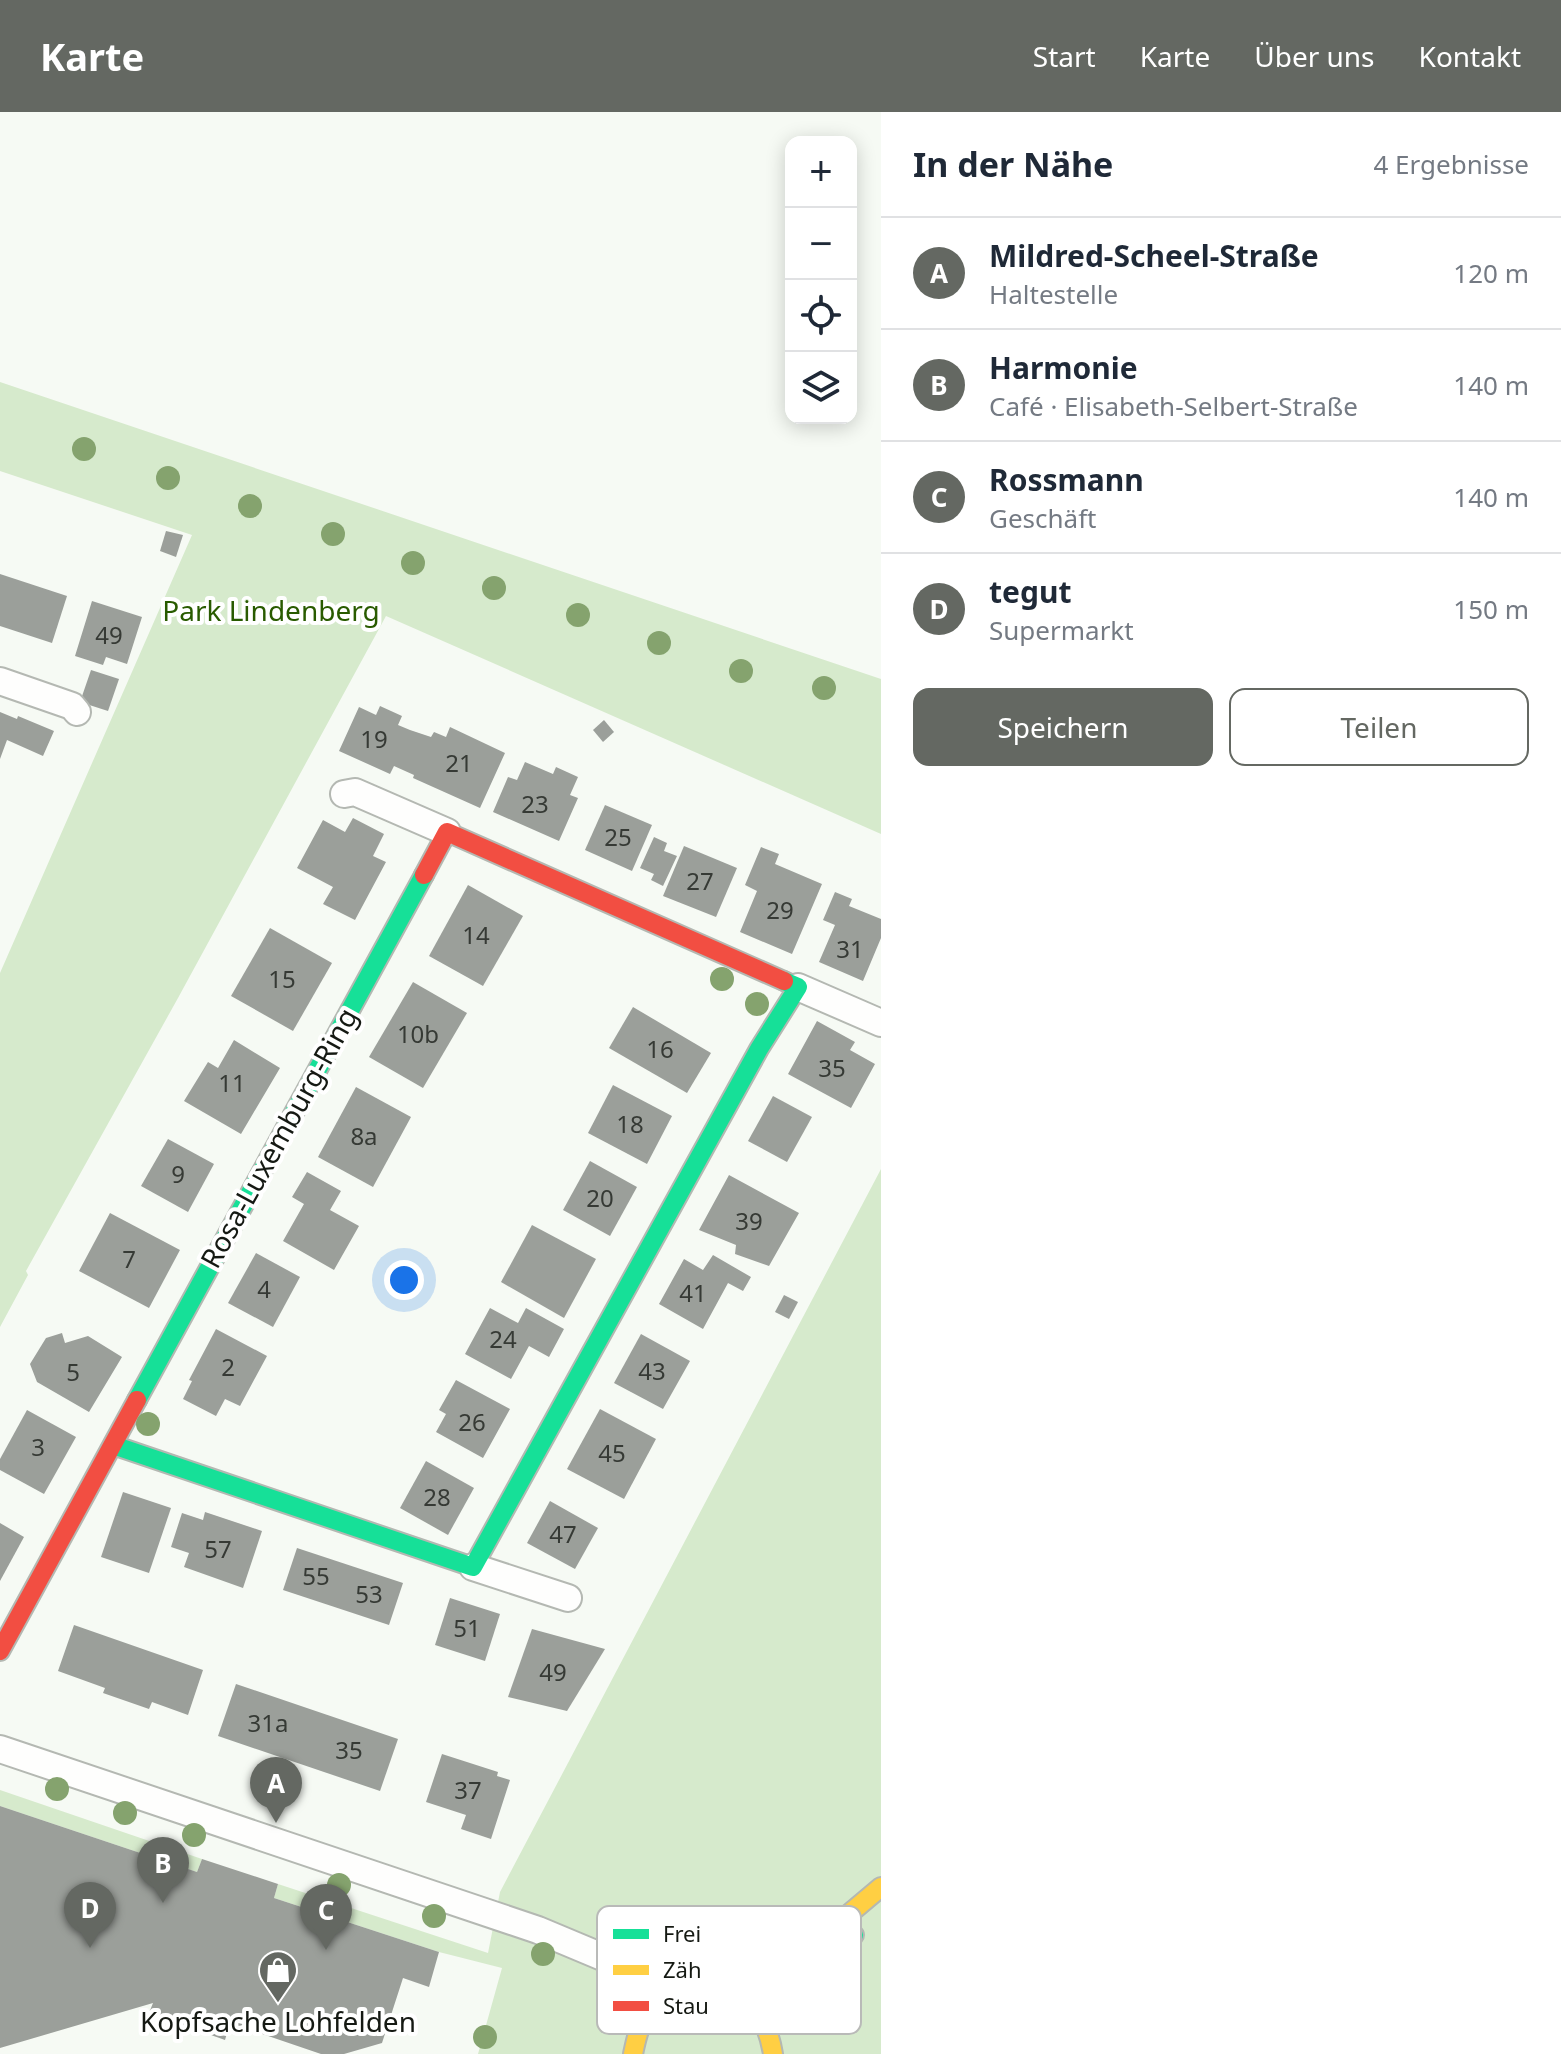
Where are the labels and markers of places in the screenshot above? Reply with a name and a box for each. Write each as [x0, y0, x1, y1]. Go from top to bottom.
pin: A [250, 1757, 302, 1823]
pin: B [137, 1837, 189, 1903]
pin: D [64, 1882, 116, 1948]
pin: C [300, 1884, 352, 1950]
shop icon: Kopfsache Lohfelden [257, 1949, 299, 2004]
place label: Kopfsache Lohfelden [140, 2002, 416, 2040]

